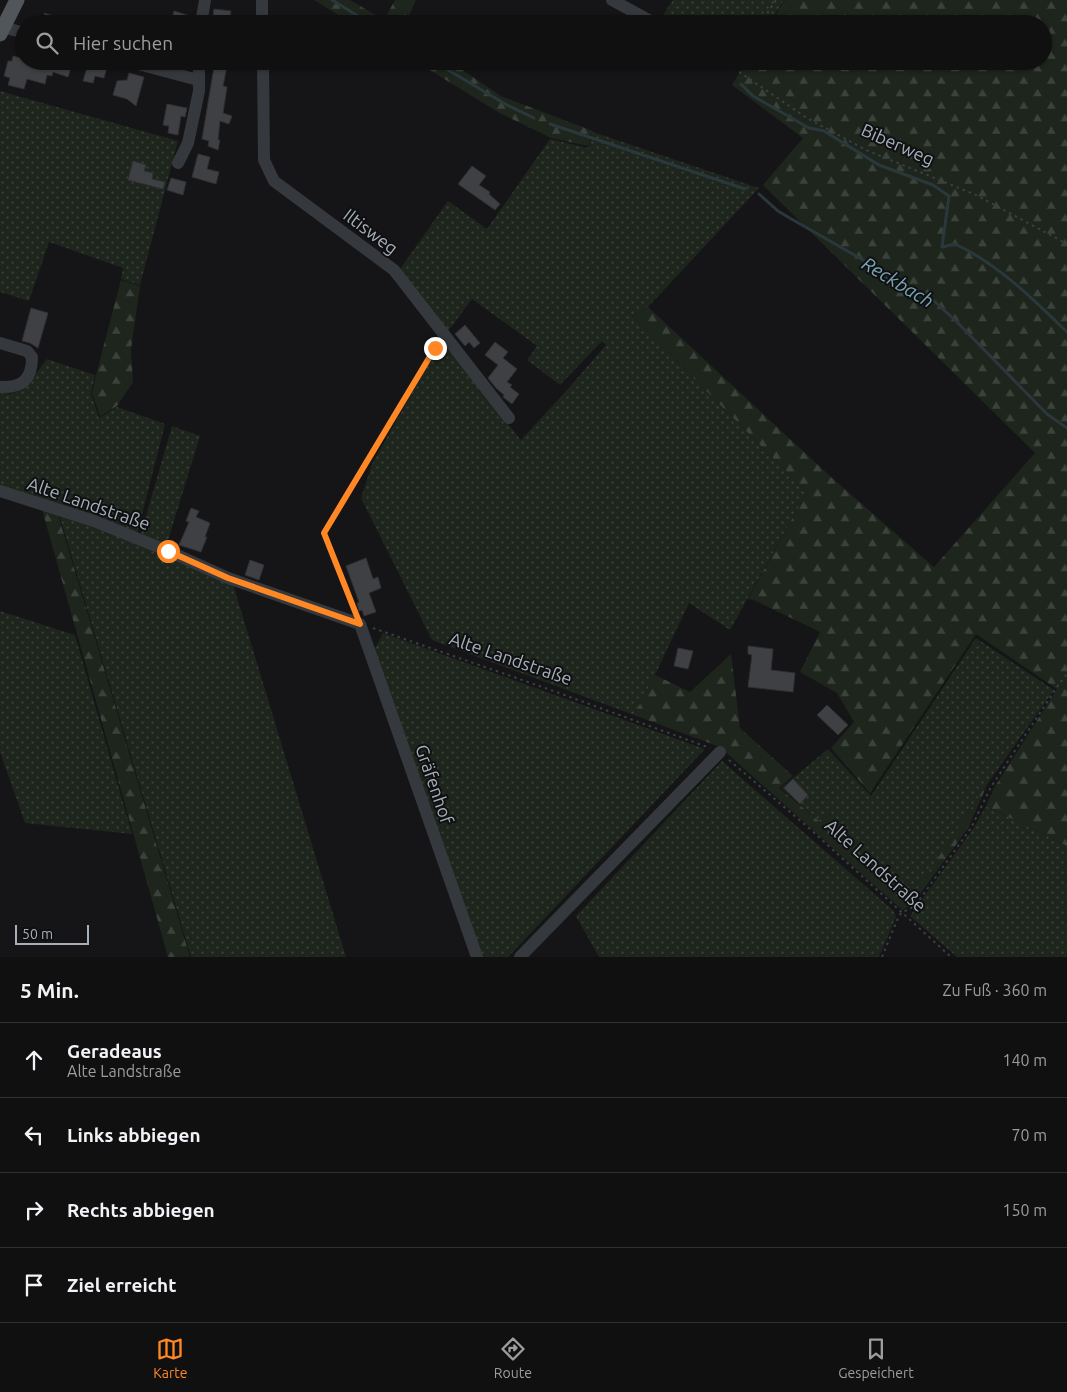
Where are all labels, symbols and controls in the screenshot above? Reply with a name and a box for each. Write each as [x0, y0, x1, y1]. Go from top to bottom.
search box [15, 15, 1052, 70]
icon: search [33, 29, 61, 57]
text: Hier suchen [73, 32, 173, 54]
street label: Biberweg [858, 119, 938, 169]
street label: Iltisweg [340, 204, 402, 258]
water label: Reckbach [858, 252, 938, 312]
route end [424, 337, 447, 360]
street label: Alte Landstraße [25, 473, 153, 533]
route start [157, 540, 180, 563]
street label: Alte Landstraße [447, 628, 575, 688]
street label: Gräfenhof [412, 742, 458, 826]
street label: Alte Landstraße [822, 815, 930, 915]
scale bar [15, 922, 89, 945]
text: 50 m [22, 926, 53, 942]
text: 5 Min. [20, 978, 79, 1002]
text: Zu Fuß · 360 m [942, 981, 1047, 999]
text: Geradeaus [67, 1040, 162, 1062]
icon: ahead [20, 1046, 48, 1074]
text: 140 m [1002, 1051, 1047, 1069]
text: Alte Landstraße [67, 1062, 181, 1080]
icon: left [20, 1121, 48, 1149]
text: Links abbiegen [67, 1124, 201, 1146]
text: 70 m [1011, 1126, 1047, 1144]
icon: right [20, 1196, 48, 1224]
text: Rechts abbiegen [67, 1199, 215, 1221]
text: 150 m [1002, 1201, 1047, 1219]
icon: arrive [20, 1271, 48, 1299]
text: Ziel erreicht [67, 1274, 176, 1296]
tab: Karte [153, 1335, 187, 1381]
tab: Route [494, 1335, 532, 1381]
tab: Gespeichert [838, 1335, 914, 1381]

